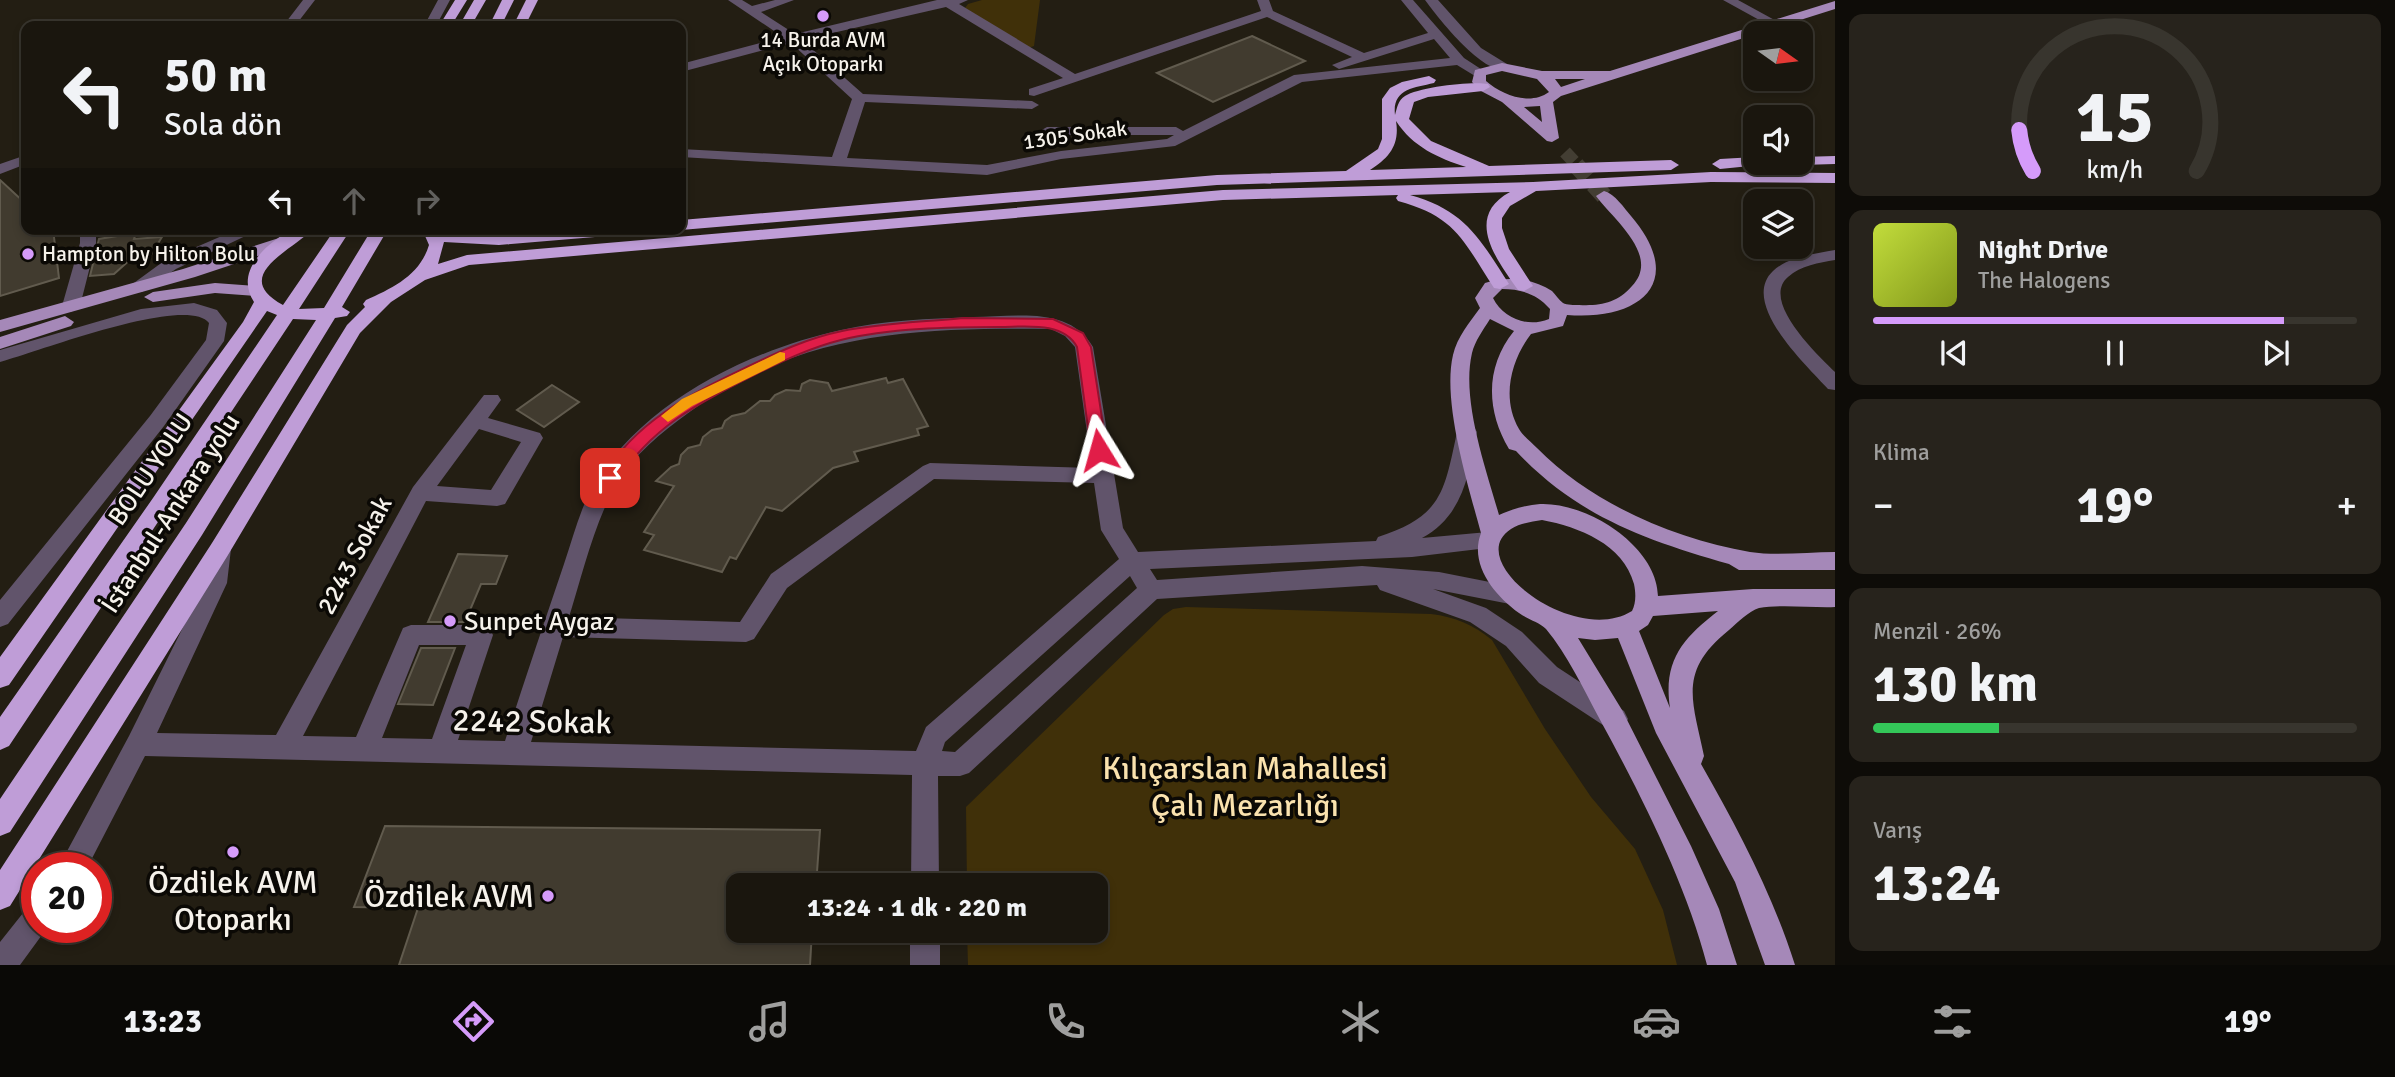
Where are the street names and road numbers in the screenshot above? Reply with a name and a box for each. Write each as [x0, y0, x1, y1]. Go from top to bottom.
street label: 1305 Sokak [1022, 115, 1129, 155]
street label: BOLU YOLU [102, 407, 200, 532]
street label: İstanbul-Ankara yolu [94, 408, 247, 619]
street label: 2243 Sokak [310, 491, 399, 620]
street label: 2242 Sokak [452, 701, 612, 742]

